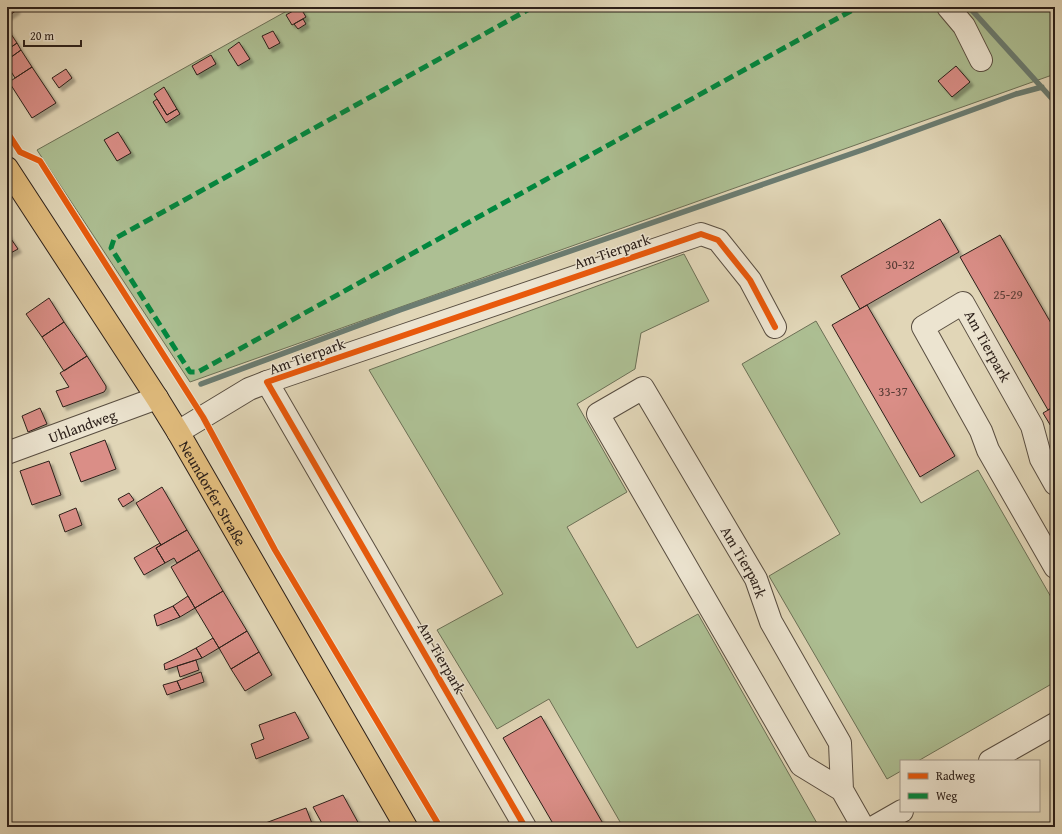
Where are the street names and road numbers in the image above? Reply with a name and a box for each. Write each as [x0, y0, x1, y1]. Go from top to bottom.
street label: Am Tierpark [571, 228, 653, 274]
street label: Am Tierpark [960, 306, 1017, 386]
street label: Am Tierpark [266, 332, 348, 379]
street label: Uhlandweg [45, 403, 120, 448]
street label: Neundorfer Straße [175, 437, 252, 549]
street label: Am Tierpark [716, 522, 772, 601]
street label: Am Tierpark [413, 618, 471, 698]

